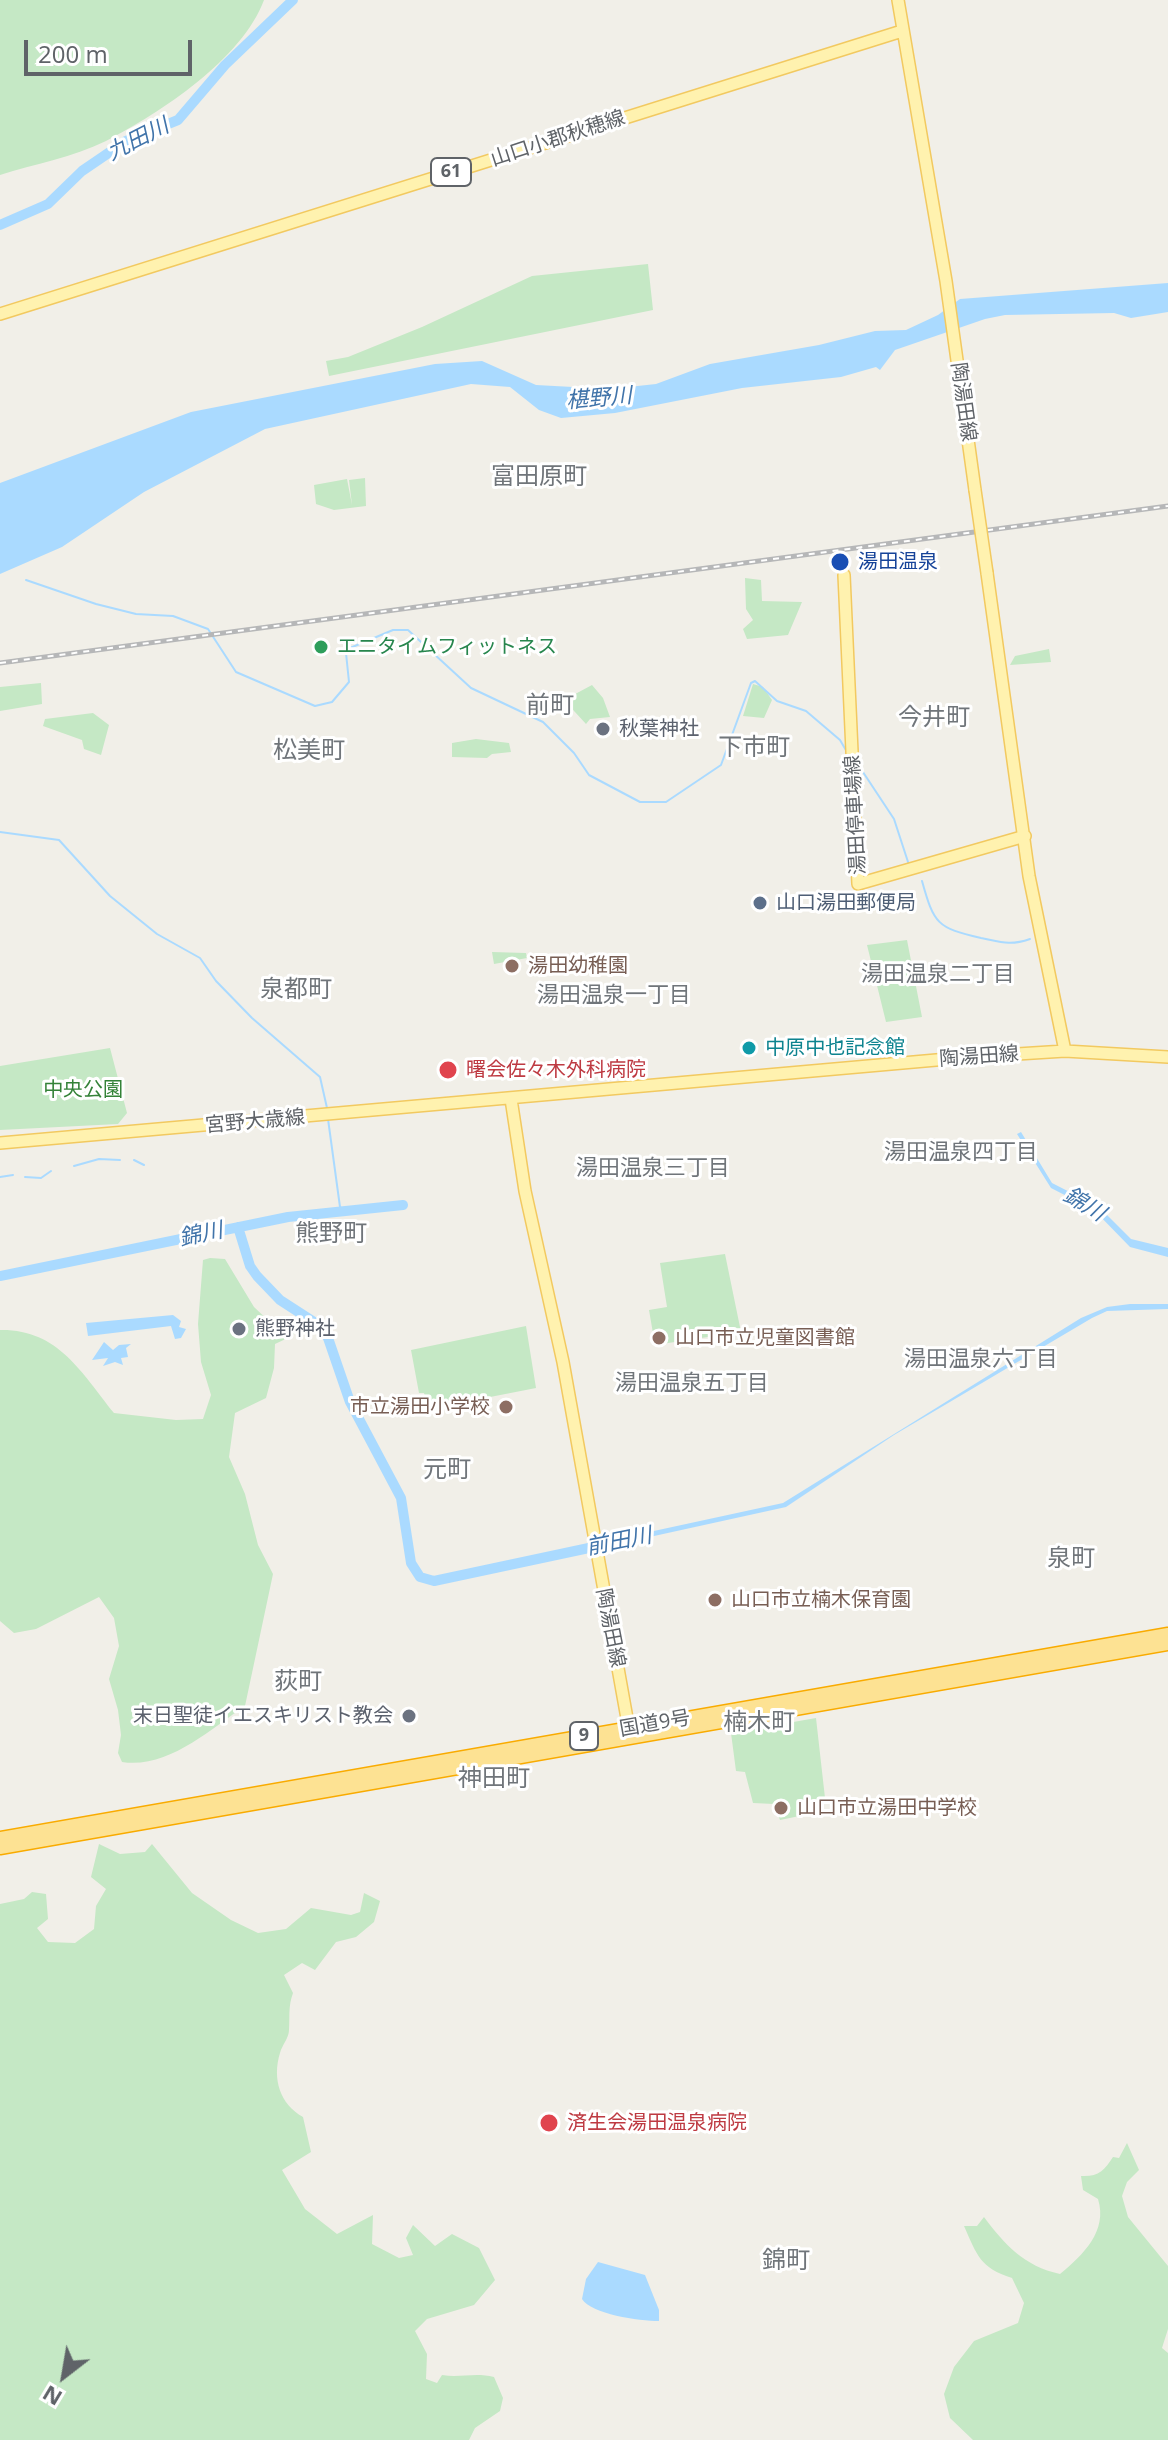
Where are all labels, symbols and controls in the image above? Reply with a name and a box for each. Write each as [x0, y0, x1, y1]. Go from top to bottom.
scale bar [28, 24, 196, 74]
text: 200 m [38, 37, 108, 70]
street label: 山口小郡秋穂線 [488, 106, 628, 172]
water label: 九田川 [103, 113, 173, 167]
road number: 61 [431, 158, 471, 186]
street label: 陶湯田線 [946, 361, 980, 443]
water label: 椹野川 [565, 383, 633, 415]
district label: 富田原町 [491, 463, 587, 491]
place label: 湯田温泉 [858, 550, 938, 574]
marker: 湯田温泉 [829, 551, 851, 573]
place label: エニタイムフィットネス [337, 635, 557, 659]
marker: エニタイムフィットネス [312, 638, 330, 656]
district label: 前町 [526, 692, 574, 720]
district label: 今井町 [898, 704, 970, 732]
place label: 秋葉神社 [619, 717, 699, 741]
marker: 秋葉神社 [594, 720, 612, 738]
district label: 下市町 [718, 734, 790, 762]
district label: 松美町 [273, 737, 345, 765]
street label: 湯田停車場線 [841, 754, 871, 876]
place label: 山口湯田郵便局 [776, 891, 916, 915]
marker: 山口湯田郵便局 [751, 894, 769, 912]
place label: 湯田幼稚園 [528, 954, 628, 978]
marker: 湯田幼稚園 [503, 957, 521, 975]
district label: 湯田温泉二丁目 [861, 962, 1015, 988]
district label: 泉都町 [260, 976, 332, 1004]
district label: 湯田温泉一丁目 [537, 983, 691, 1009]
place label: 中原中也記念館 [765, 1036, 905, 1060]
marker: 中原中也記念館 [740, 1039, 758, 1057]
street label: 陶湯田線 [938, 1042, 1020, 1072]
place label: 曙会佐々木外科病院 [466, 1058, 646, 1082]
marker: 曙会佐々木外科病院 [437, 1059, 459, 1081]
park label: 中央公園 [43, 1078, 123, 1102]
street label: 宮野大歳線 [204, 1106, 306, 1138]
district label: 湯田温泉四丁目 [884, 1140, 1038, 1166]
district label: 湯田温泉三丁目 [576, 1156, 730, 1182]
water label: 錦川 [1058, 1182, 1110, 1228]
water label: 錦川 [177, 1218, 225, 1252]
district label: 熊野町 [295, 1220, 367, 1248]
place label: 熊野神社 [255, 1317, 335, 1341]
marker: 熊野神社 [230, 1320, 248, 1338]
place label: 山口市立児童図書館 [675, 1326, 855, 1350]
marker: 山口市立児童図書館 [650, 1329, 668, 1347]
district label: 湯田温泉六丁目 [904, 1347, 1058, 1373]
district label: 湯田温泉五丁目 [615, 1371, 769, 1397]
place label: 市立湯田小学校 [350, 1395, 490, 1419]
marker: 市立湯田小学校 [497, 1398, 515, 1416]
district label: 元町 [423, 1456, 471, 1484]
water label: 前田川 [584, 1523, 654, 1561]
district label: 泉町 [1047, 1545, 1095, 1573]
street label: 陶湯田線 [591, 1586, 629, 1670]
place label: 山口市立楠木保育園 [731, 1588, 911, 1612]
marker: 山口市立楠木保育園 [706, 1591, 724, 1609]
district label: 荻町 [274, 1668, 322, 1696]
place label: 末日聖徒イエスキリスト教会 [133, 1704, 393, 1728]
street label: 国道9号 [618, 1706, 692, 1742]
marker: 末日聖徒イエスキリスト教会 [400, 1707, 418, 1725]
district label: 楠木町 [723, 1709, 795, 1737]
road number: 9 [570, 1722, 598, 1750]
district label: 神田町 [458, 1765, 530, 1793]
place label: 山口市立湯田中学校 [797, 1796, 977, 1820]
marker: 山口市立湯田中学校 [772, 1799, 790, 1817]
place label: 済生会湯田温泉病院 [567, 2111, 747, 2135]
marker: 済生会湯田温泉病院 [538, 2112, 560, 2134]
district label: 錦町 [762, 2247, 810, 2275]
north arrow [24, 2336, 104, 2416]
text: N [36, 2379, 67, 2414]

